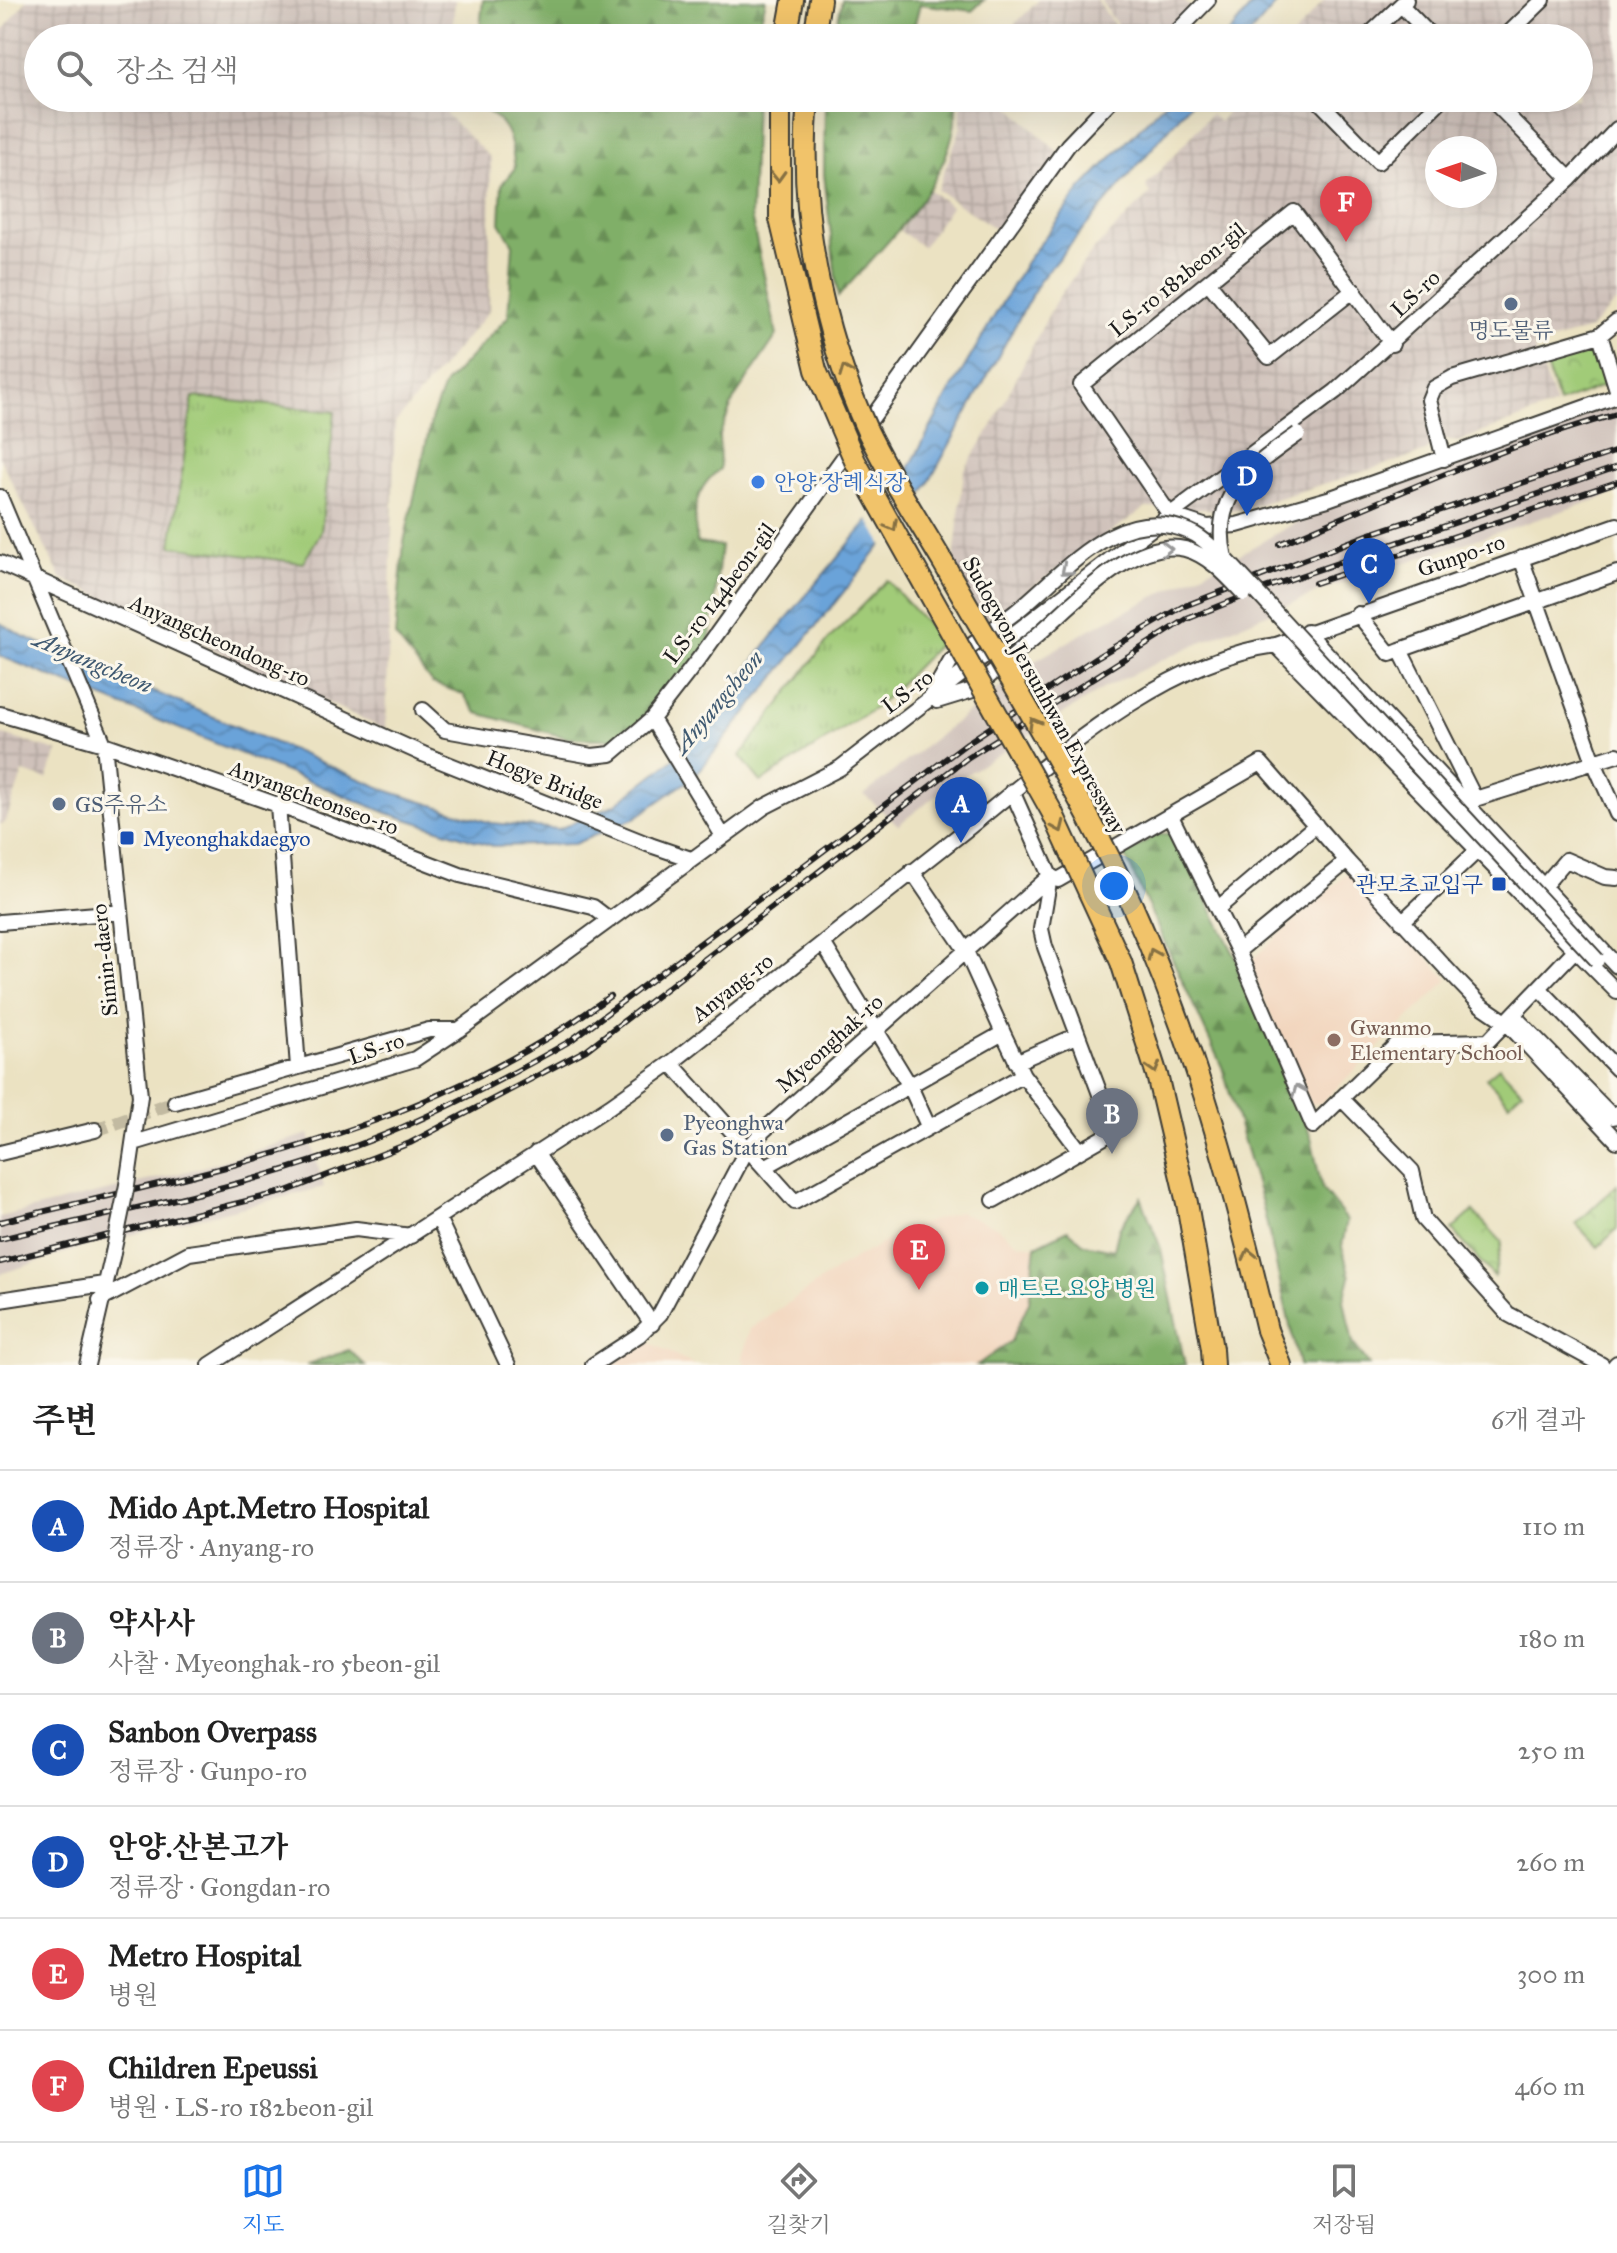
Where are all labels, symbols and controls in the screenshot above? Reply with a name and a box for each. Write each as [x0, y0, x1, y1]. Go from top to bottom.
search box [24, 24, 1593, 112]
icon: search [52, 46, 96, 90]
text: 장소 검색 [116, 53, 238, 89]
north arrow [1425, 136, 1497, 208]
one-way arrow [769, 170, 787, 183]
pin: F [1320, 176, 1372, 242]
street label: LS-ro 182beon-gil [1104, 216, 1251, 343]
street label: LS-ro [1385, 264, 1446, 323]
marker: 명도물류 [1502, 295, 1520, 313]
place label: 명도물류 [1468, 317, 1554, 344]
one-way arrow [838, 365, 854, 379]
pin: D [1221, 450, 1273, 516]
place label: 안양 장례식장 [774, 469, 907, 496]
marker: 안양 장례식장 [749, 473, 767, 491]
street label: LS-ro 144beon-gil [658, 517, 781, 669]
one-way arrow [882, 517, 898, 532]
street label: Gunpo-ro [1414, 528, 1508, 583]
pin: C [1343, 538, 1395, 604]
one-way arrow [1161, 540, 1173, 558]
street label: Sudogwon Je1sunhwan Expressway [957, 552, 1133, 839]
one-way arrow [1061, 560, 1075, 575]
street label: Anyangcheondong-ro [124, 588, 314, 692]
water label: Anyangcheon [27, 622, 157, 701]
water label: Anyangcheon [664, 644, 770, 762]
street label: LS-ro [876, 663, 938, 719]
one-way arrow [1028, 717, 1044, 732]
street label: Hogye Bridge [483, 744, 607, 815]
street label: Anyangcheonseo-ro [224, 754, 402, 841]
pin: A [935, 777, 987, 843]
place label: GS주유소 [75, 791, 168, 818]
marker: GS주유소 [50, 795, 68, 813]
one-way arrow [1049, 818, 1065, 833]
place label: Myeonghakdaegyo [143, 825, 311, 852]
marker: Myeonghakdaegyo [118, 829, 136, 847]
your location [1094, 866, 1134, 906]
place label: 관모초교입구 [1355, 871, 1483, 898]
marker: 관모초교입구 [1490, 875, 1508, 893]
street label: Simin-daero [85, 902, 124, 1018]
street label: Anyang-ro [685, 947, 779, 1028]
one-way arrow [1147, 947, 1163, 962]
street label: Myeonghak-ro [770, 988, 889, 1099]
place label: Gwanmo Elementary School [1350, 1014, 1523, 1066]
street label: LS-ro [345, 1026, 408, 1071]
marker: Gwanmo Elementary School [1325, 1031, 1343, 1049]
one-way arrow [1145, 1060, 1161, 1074]
one-way arrow [1291, 1084, 1307, 1098]
pin: B [1086, 1088, 1138, 1154]
place label: Pyeonghwa Gas Station [683, 1109, 788, 1161]
marker: Pyeonghwa Gas Station [658, 1126, 676, 1144]
pin: E [893, 1224, 945, 1290]
one-way arrow [1242, 1248, 1259, 1262]
place label: 매트로 요양 병원 [998, 1275, 1156, 1302]
marker: 매트로 요양 병원 [973, 1279, 991, 1297]
text: 주변 [32, 1400, 98, 1441]
text: 6개 결과 [1491, 1404, 1585, 1436]
text: Mido Apt.Metro Hospital [108, 1490, 429, 1526]
text: A [49, 1510, 67, 1542]
text: 110 m [1522, 1510, 1585, 1542]
text: 정류장 · Anyang-ro [108, 1531, 314, 1563]
text: 약사사 [108, 1605, 195, 1641]
text: B [49, 1622, 67, 1654]
text: 180 m [1518, 1622, 1585, 1654]
text: 사찰 · Myeonghak-ro 5beon-gil [108, 1647, 440, 1679]
text: Sanbon Overpass [108, 1714, 317, 1750]
text: C [49, 1734, 67, 1766]
text: 250 m [1518, 1734, 1585, 1766]
text: 정류장 · Gunpo-ro [108, 1755, 307, 1787]
text: 안양.산본고가 [108, 1829, 288, 1865]
text: D [48, 1846, 68, 1878]
text: 260 m [1516, 1846, 1585, 1878]
text: 정류장 · Gongdan-ro [108, 1871, 330, 1903]
text: Metro Hospital [108, 1938, 301, 1974]
text: E [49, 1958, 67, 1990]
text: 300 m [1517, 1958, 1585, 1990]
text: 병원 [108, 1979, 158, 2011]
text: Children Epeussi [108, 2050, 318, 2086]
text: F [50, 2070, 67, 2102]
text: 460 m [1515, 2070, 1585, 2102]
text: 병원 · LS-ro 182beon-gil [108, 2091, 373, 2123]
tab: 지도 [241, 2159, 285, 2238]
tab: 길찾기 [767, 2159, 830, 2238]
tab: 저장됨 [1312, 2159, 1376, 2238]

